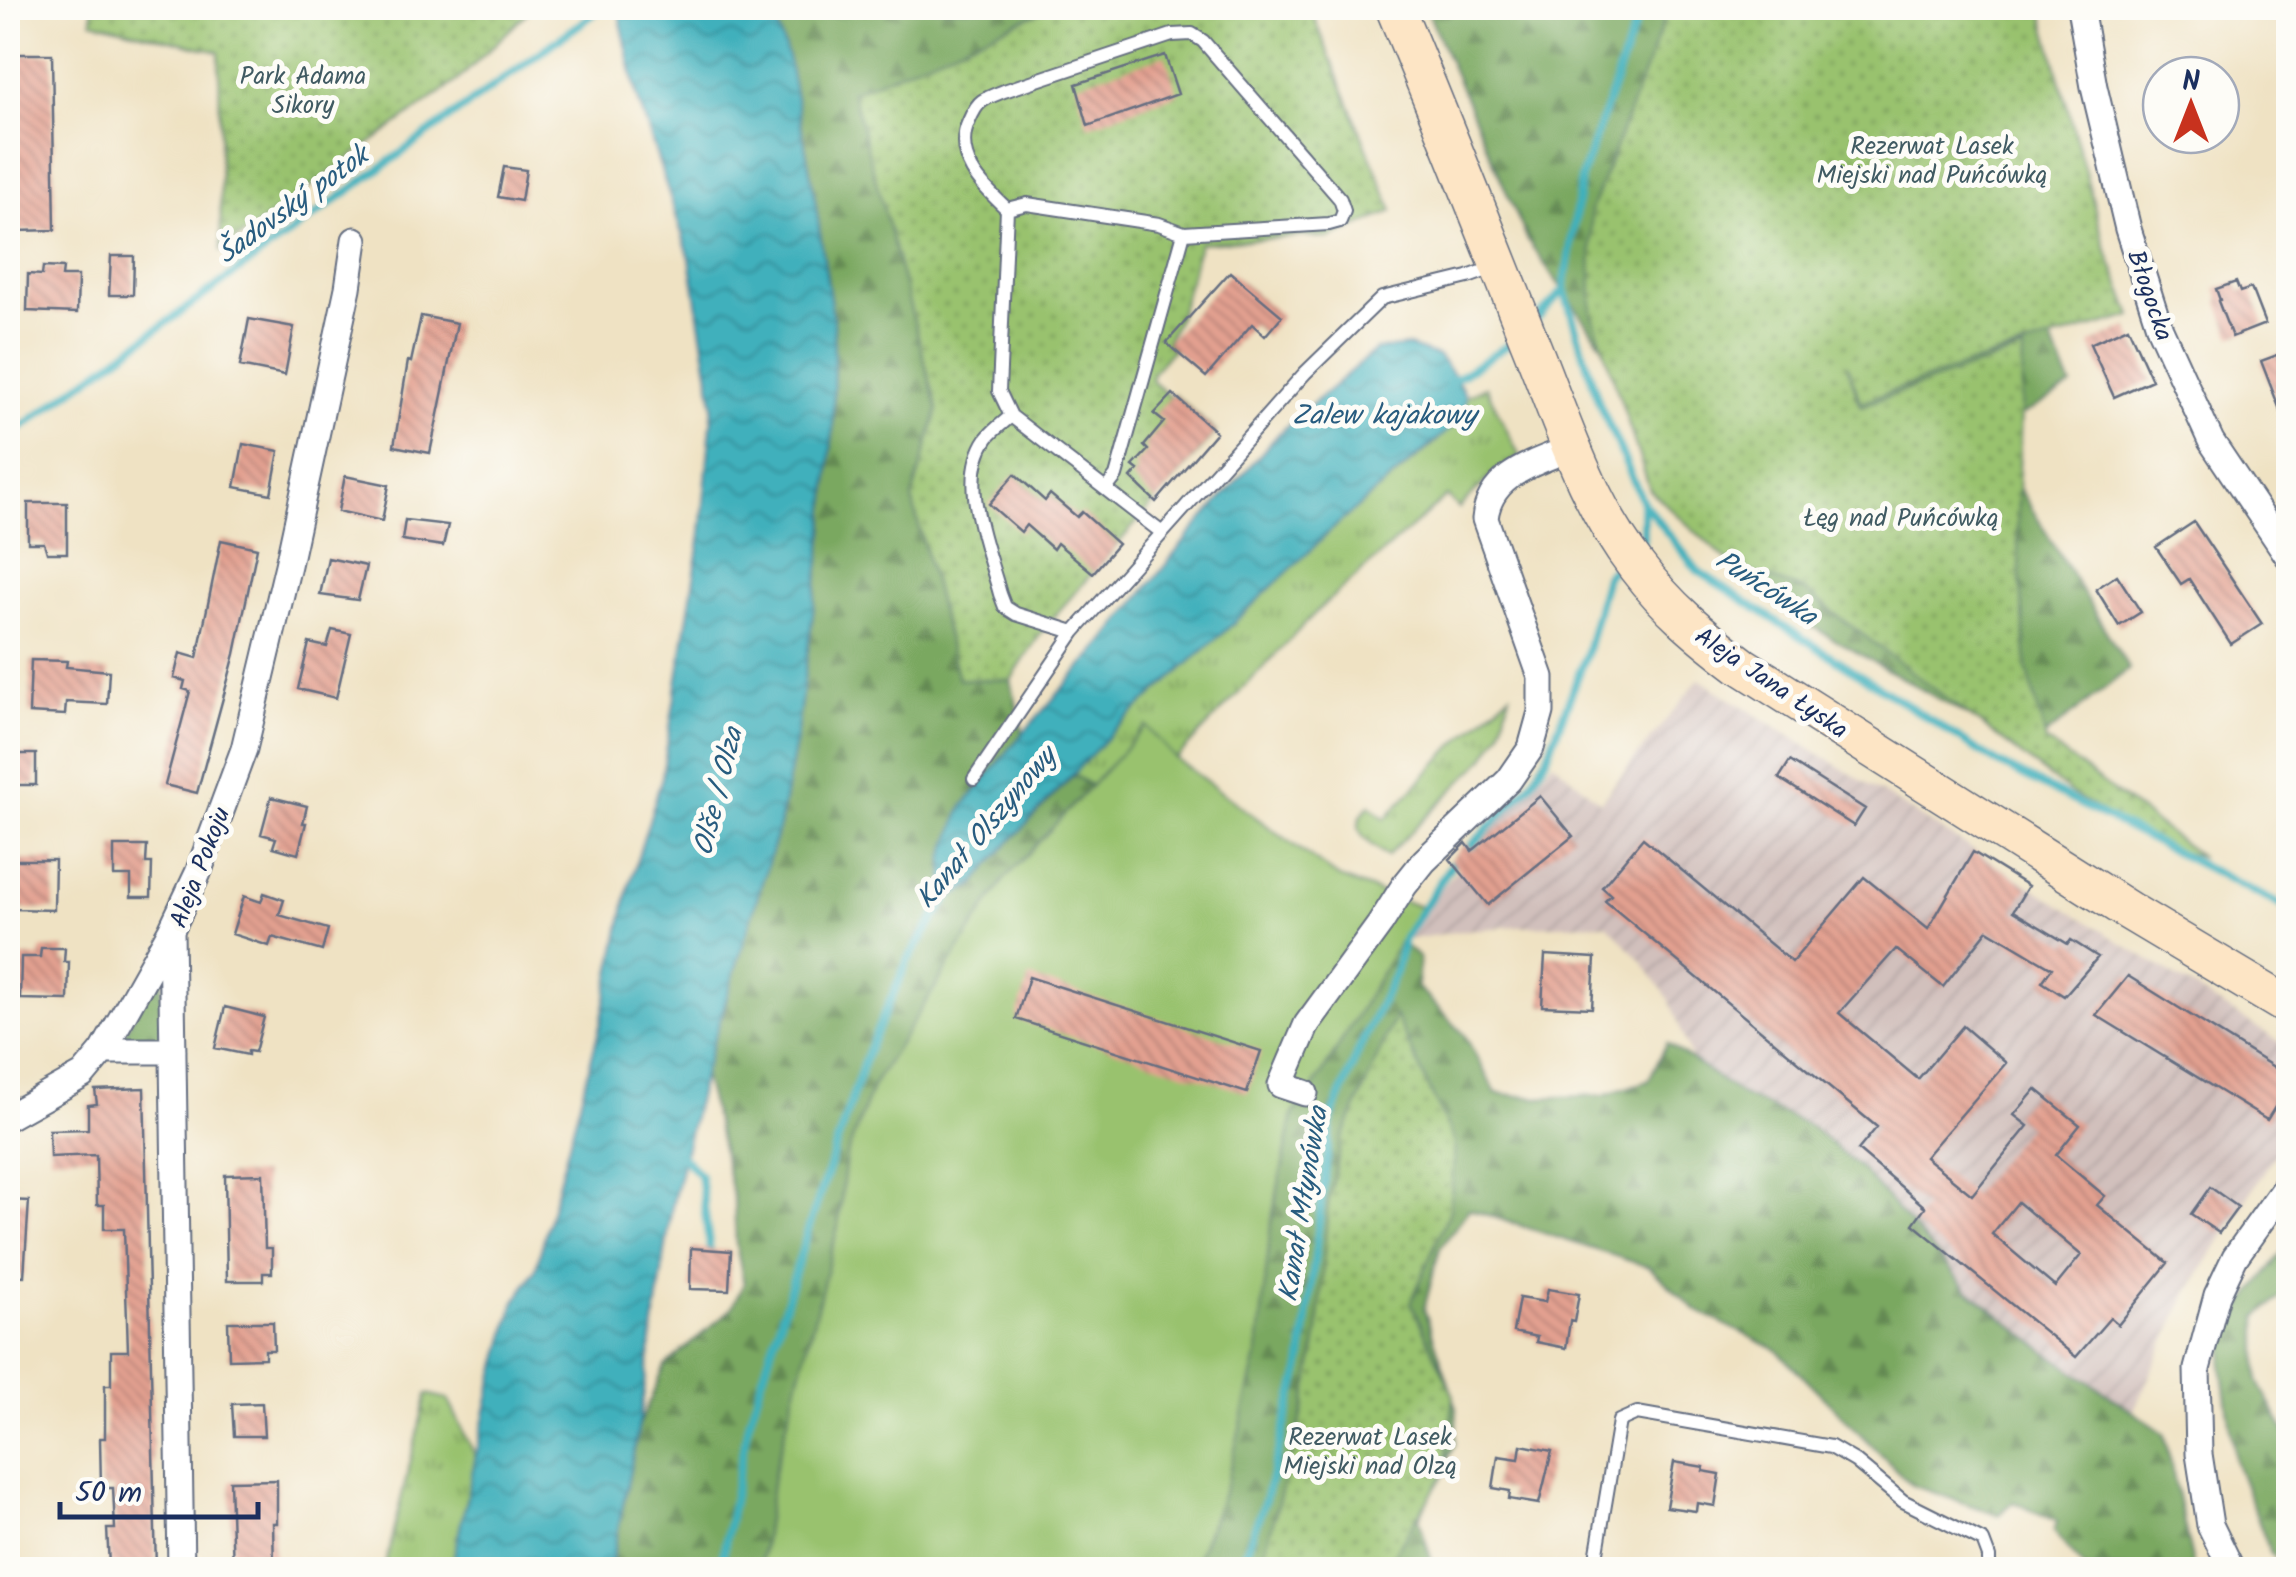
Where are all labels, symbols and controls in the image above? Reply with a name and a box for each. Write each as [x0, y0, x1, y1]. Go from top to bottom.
north arrow [2141, 55, 2241, 155]
park label: Park Adama Sikory [240, 57, 366, 126]
text: N [2182, 60, 2200, 105]
park label: Rezerwat Lasek Miejski nad Puńcówką [1817, 127, 2047, 196]
water label: Šadovský potok [208, 133, 382, 277]
street label: Błogocka [2115, 245, 2183, 347]
water label: Zalew kajakowy [1292, 394, 1480, 439]
park label: Łęg nad Puńcówką [1804, 499, 1998, 539]
water label: Puńcówka [1706, 539, 1827, 640]
street label: Aleja Jana Łyska [1686, 617, 1856, 750]
water label: Olše / Olza [682, 721, 757, 860]
water label: Kanał Olszynowy [905, 735, 1071, 920]
street label: Aleja Pokoju [159, 801, 242, 934]
water label: Kanał Młynówka [1267, 1102, 1342, 1305]
park label: Rezerwat Lasek Miejski nad Olzą [1283, 1418, 1457, 1487]
scale bar [60, 1457, 258, 1519]
text: 50 m [75, 1470, 142, 1518]

